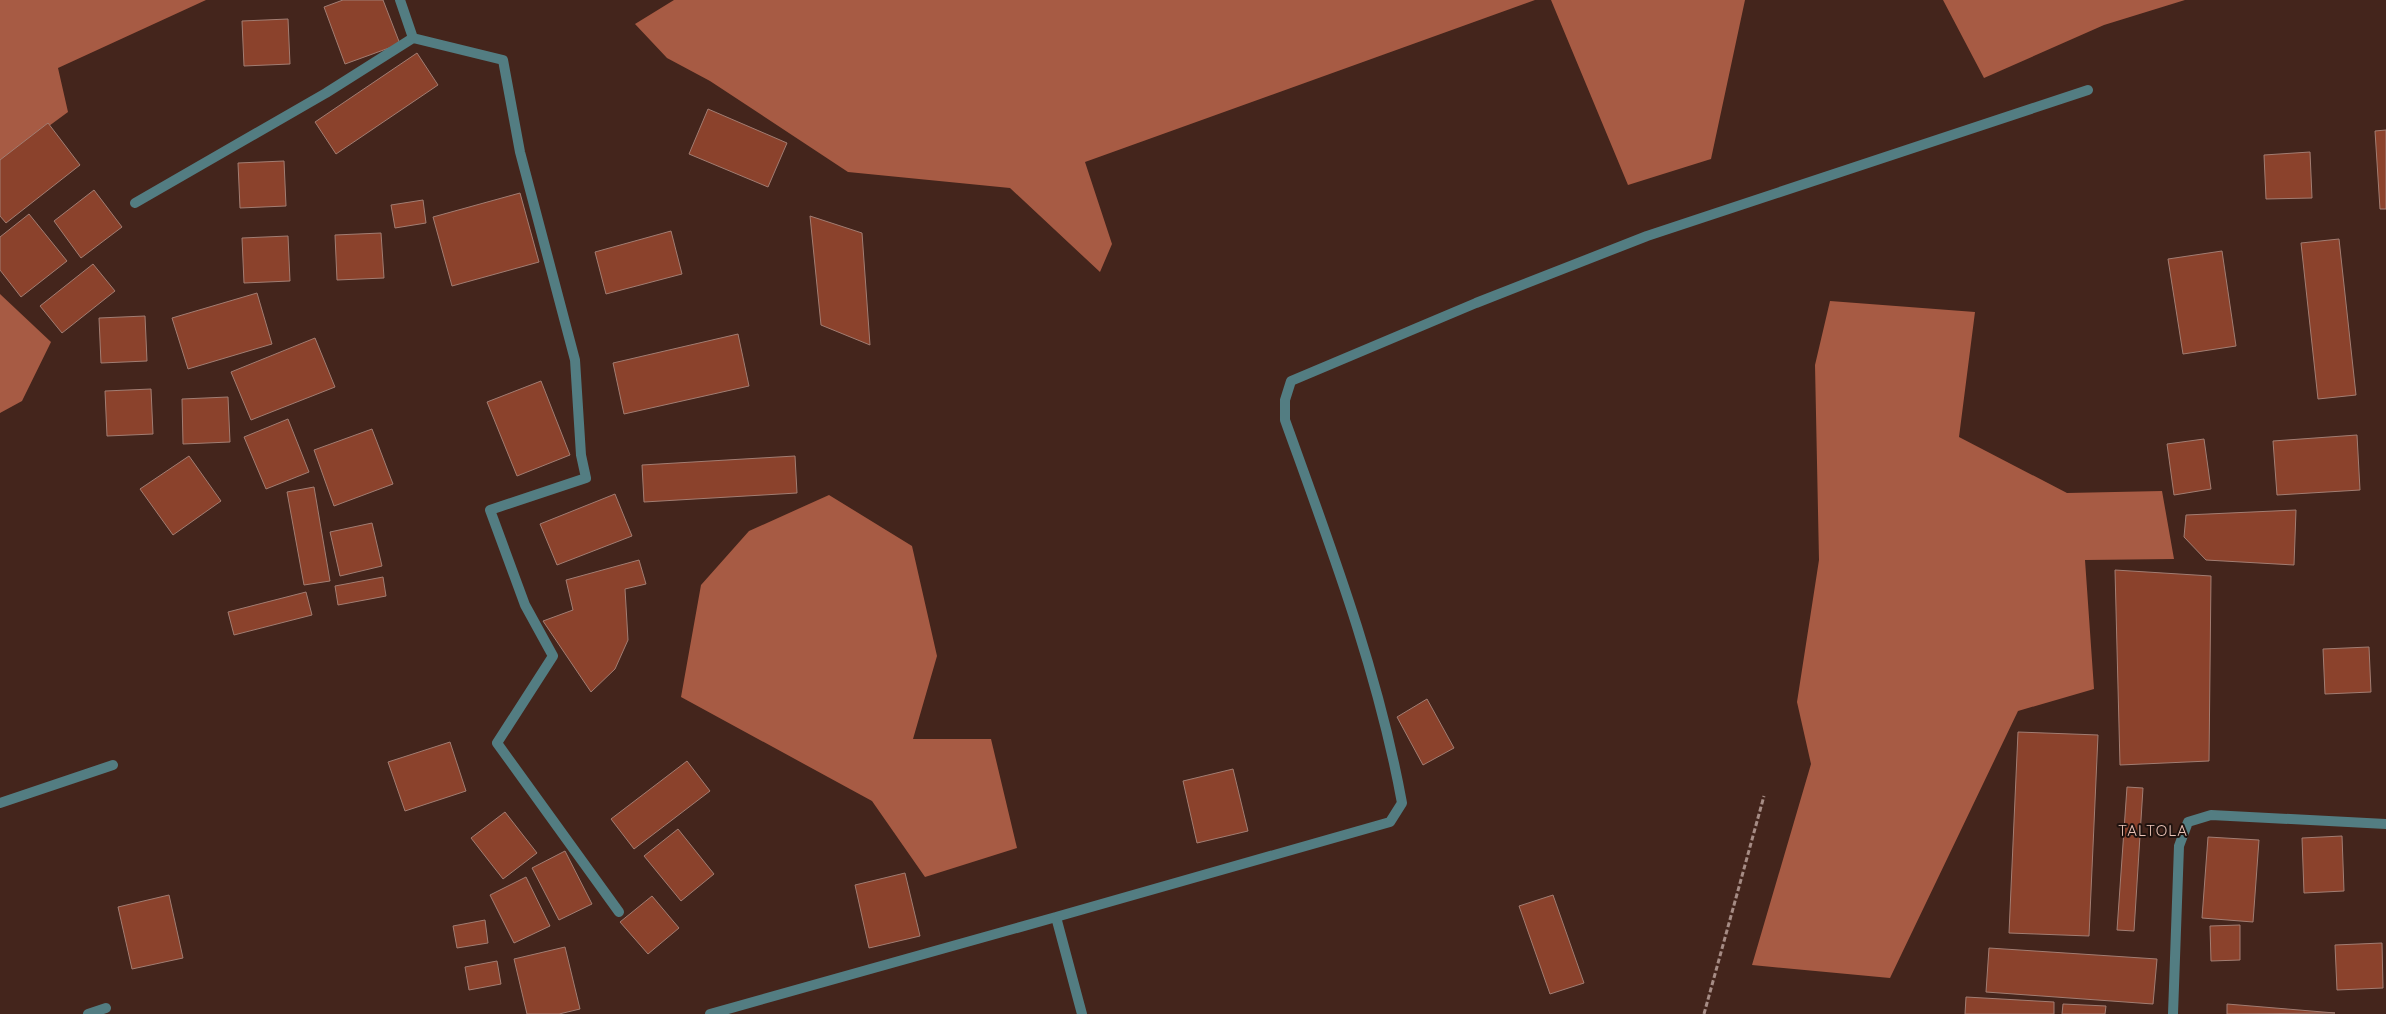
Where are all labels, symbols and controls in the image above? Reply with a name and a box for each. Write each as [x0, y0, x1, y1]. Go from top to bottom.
district label: TALTOLA [2118, 821, 2188, 840]

